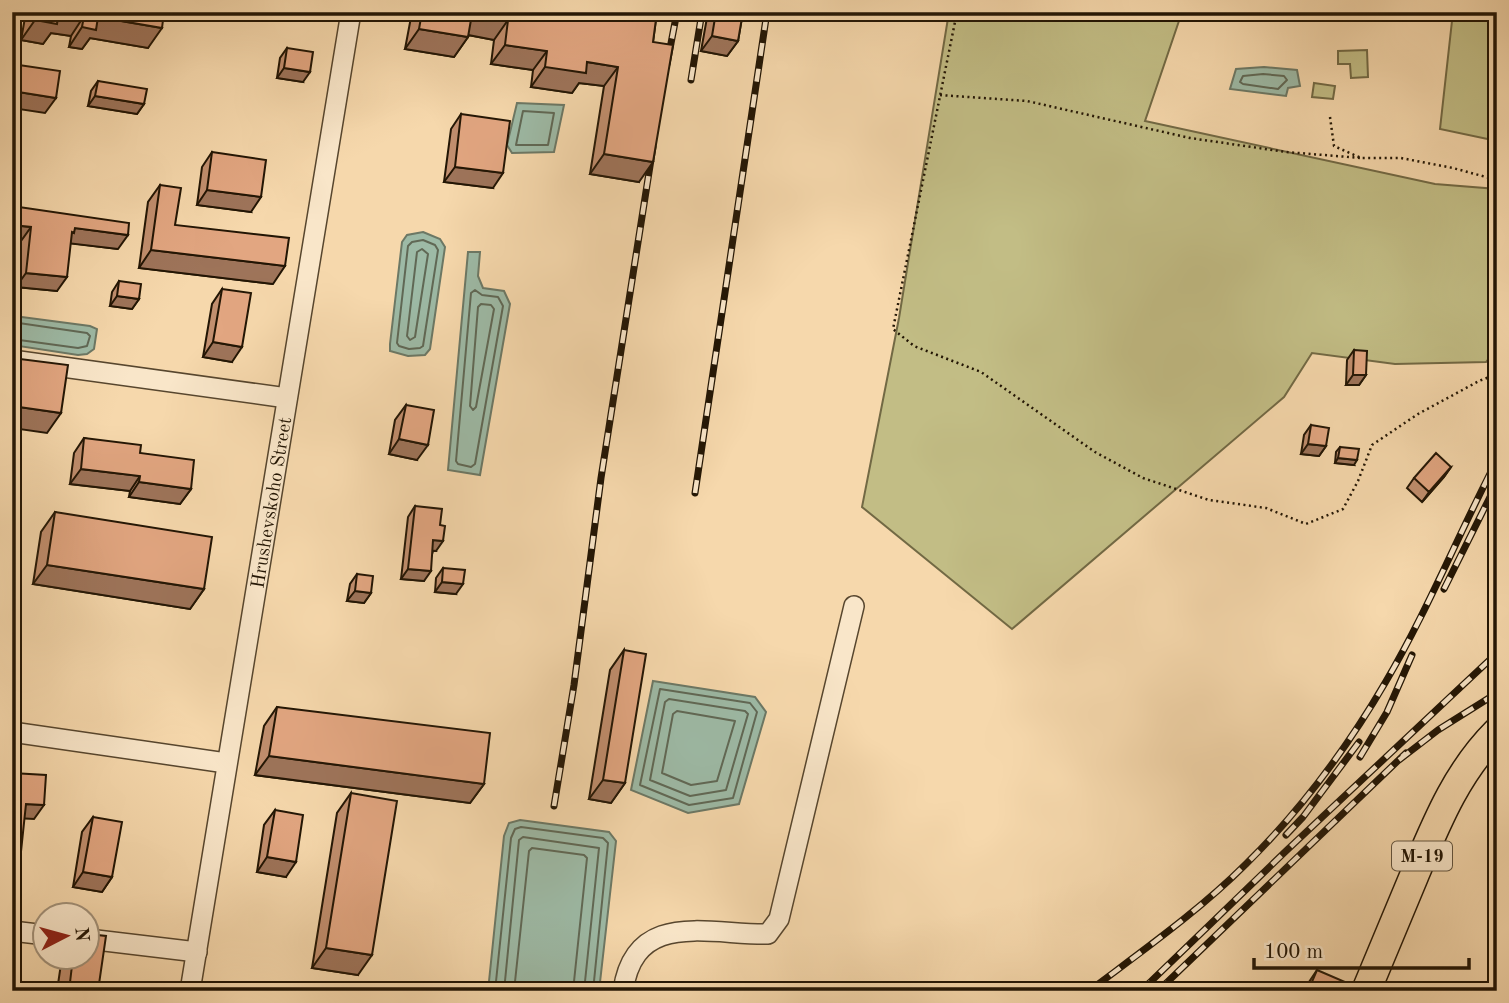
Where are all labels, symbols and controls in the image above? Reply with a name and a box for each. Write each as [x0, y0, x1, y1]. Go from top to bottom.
street label: Hrushevskoho Street [249, 416, 296, 590]
road number: М-19 [1392, 842, 1452, 870]
north arrow [32, 902, 102, 972]
text: N [70, 926, 91, 943]
scale bar [1254, 926, 1469, 970]
text: 100 m [1264, 942, 1323, 963]

